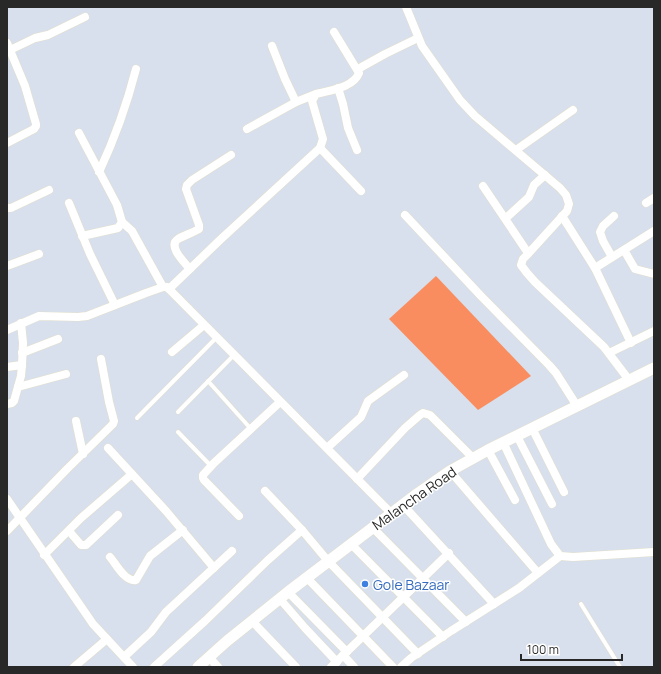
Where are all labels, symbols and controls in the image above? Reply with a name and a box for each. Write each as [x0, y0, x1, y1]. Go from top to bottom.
street label: Malancha Road [368, 462, 460, 534]
place label: Gole Bazaar [373, 575, 449, 594]
marker: Gole Bazaar [360, 579, 370, 589]
scale bar [521, 636, 622, 662]
text: 100 m [527, 641, 559, 658]

